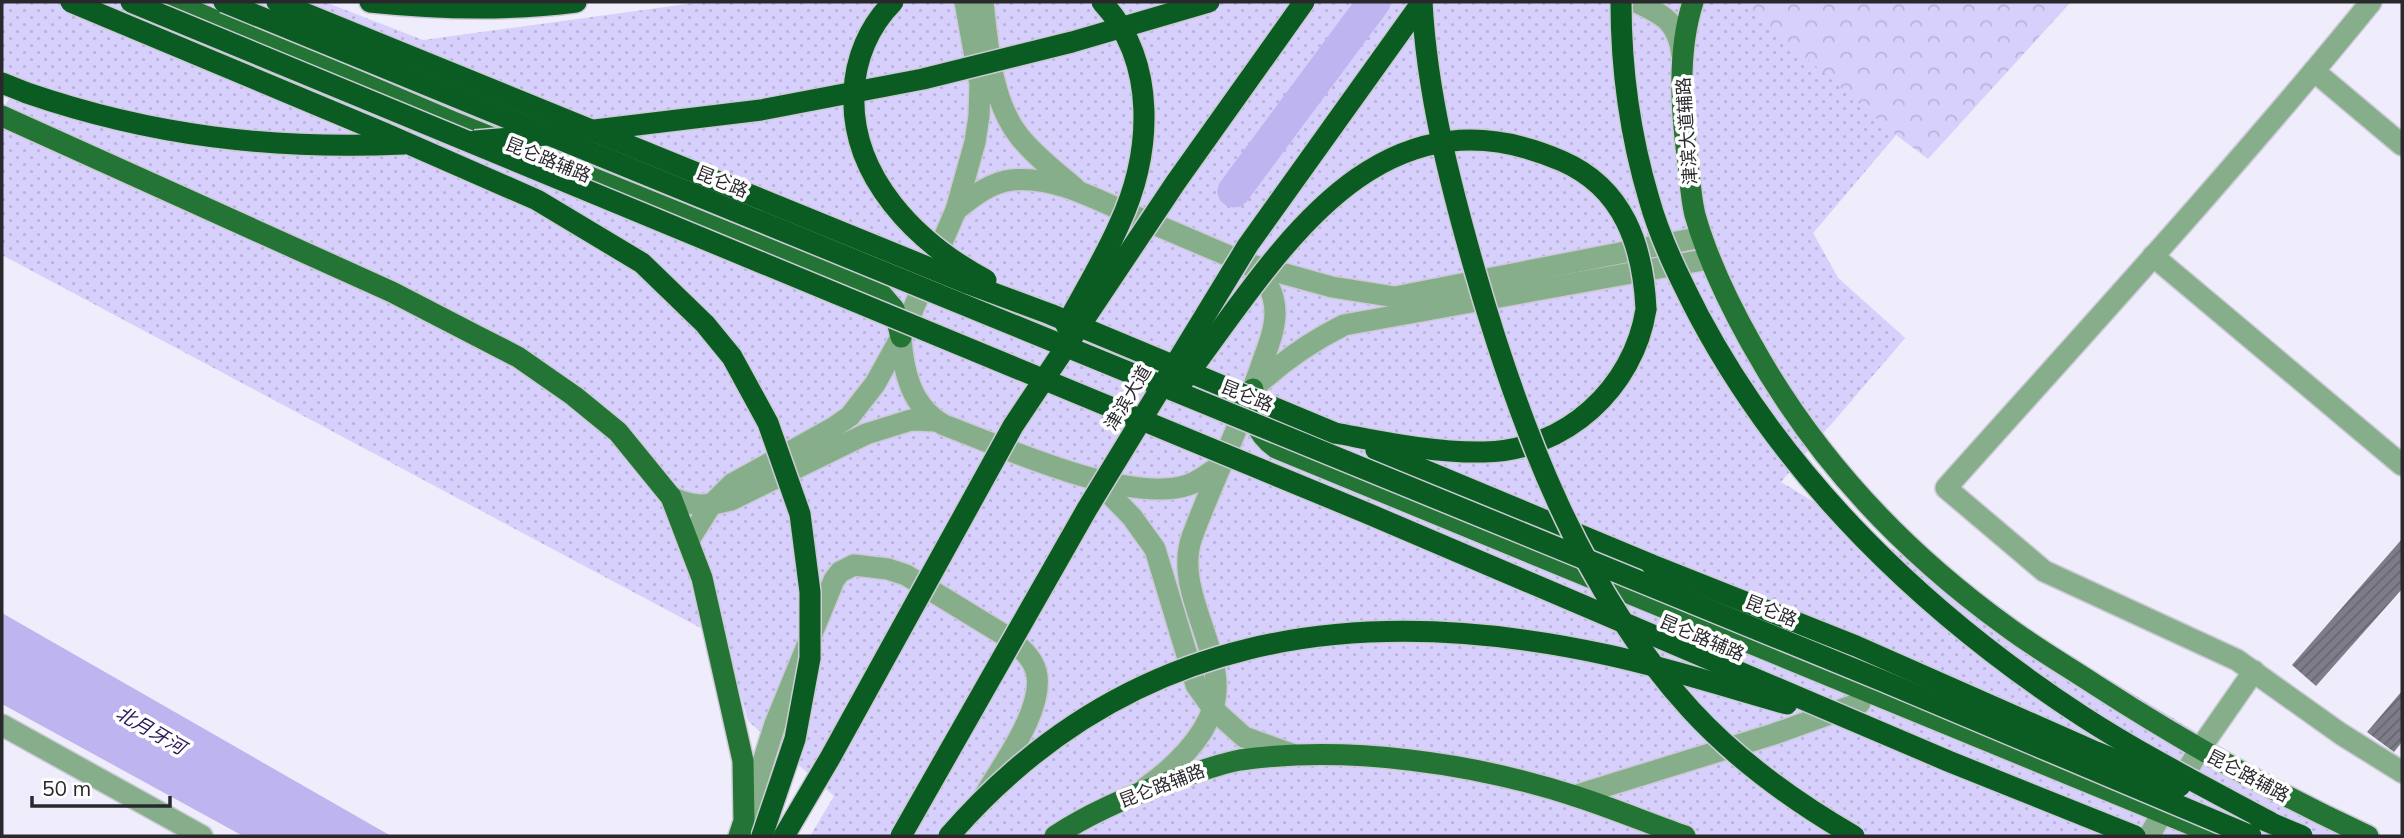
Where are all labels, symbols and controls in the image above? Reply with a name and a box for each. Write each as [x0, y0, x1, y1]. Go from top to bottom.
street label: 津滨大道辅路 [1671, 76, 1702, 186]
street label: 昆仑路辅路 [502, 132, 594, 187]
street label: 昆仑路 [693, 161, 752, 202]
street label: 津滨大道 [1099, 361, 1156, 435]
street label: 昆仑路 [1218, 375, 1277, 416]
street label: 昆仑路 [1742, 590, 1801, 631]
street label: 昆仑路辅路 [1656, 609, 1748, 666]
water label: 北月牙河 [112, 701, 193, 761]
street label: 昆仑路辅路 [2203, 744, 2293, 807]
street label: 昆仑路辅路 [1116, 759, 1208, 812]
scale bar [32, 764, 170, 808]
text: 50 m [42, 775, 91, 801]

